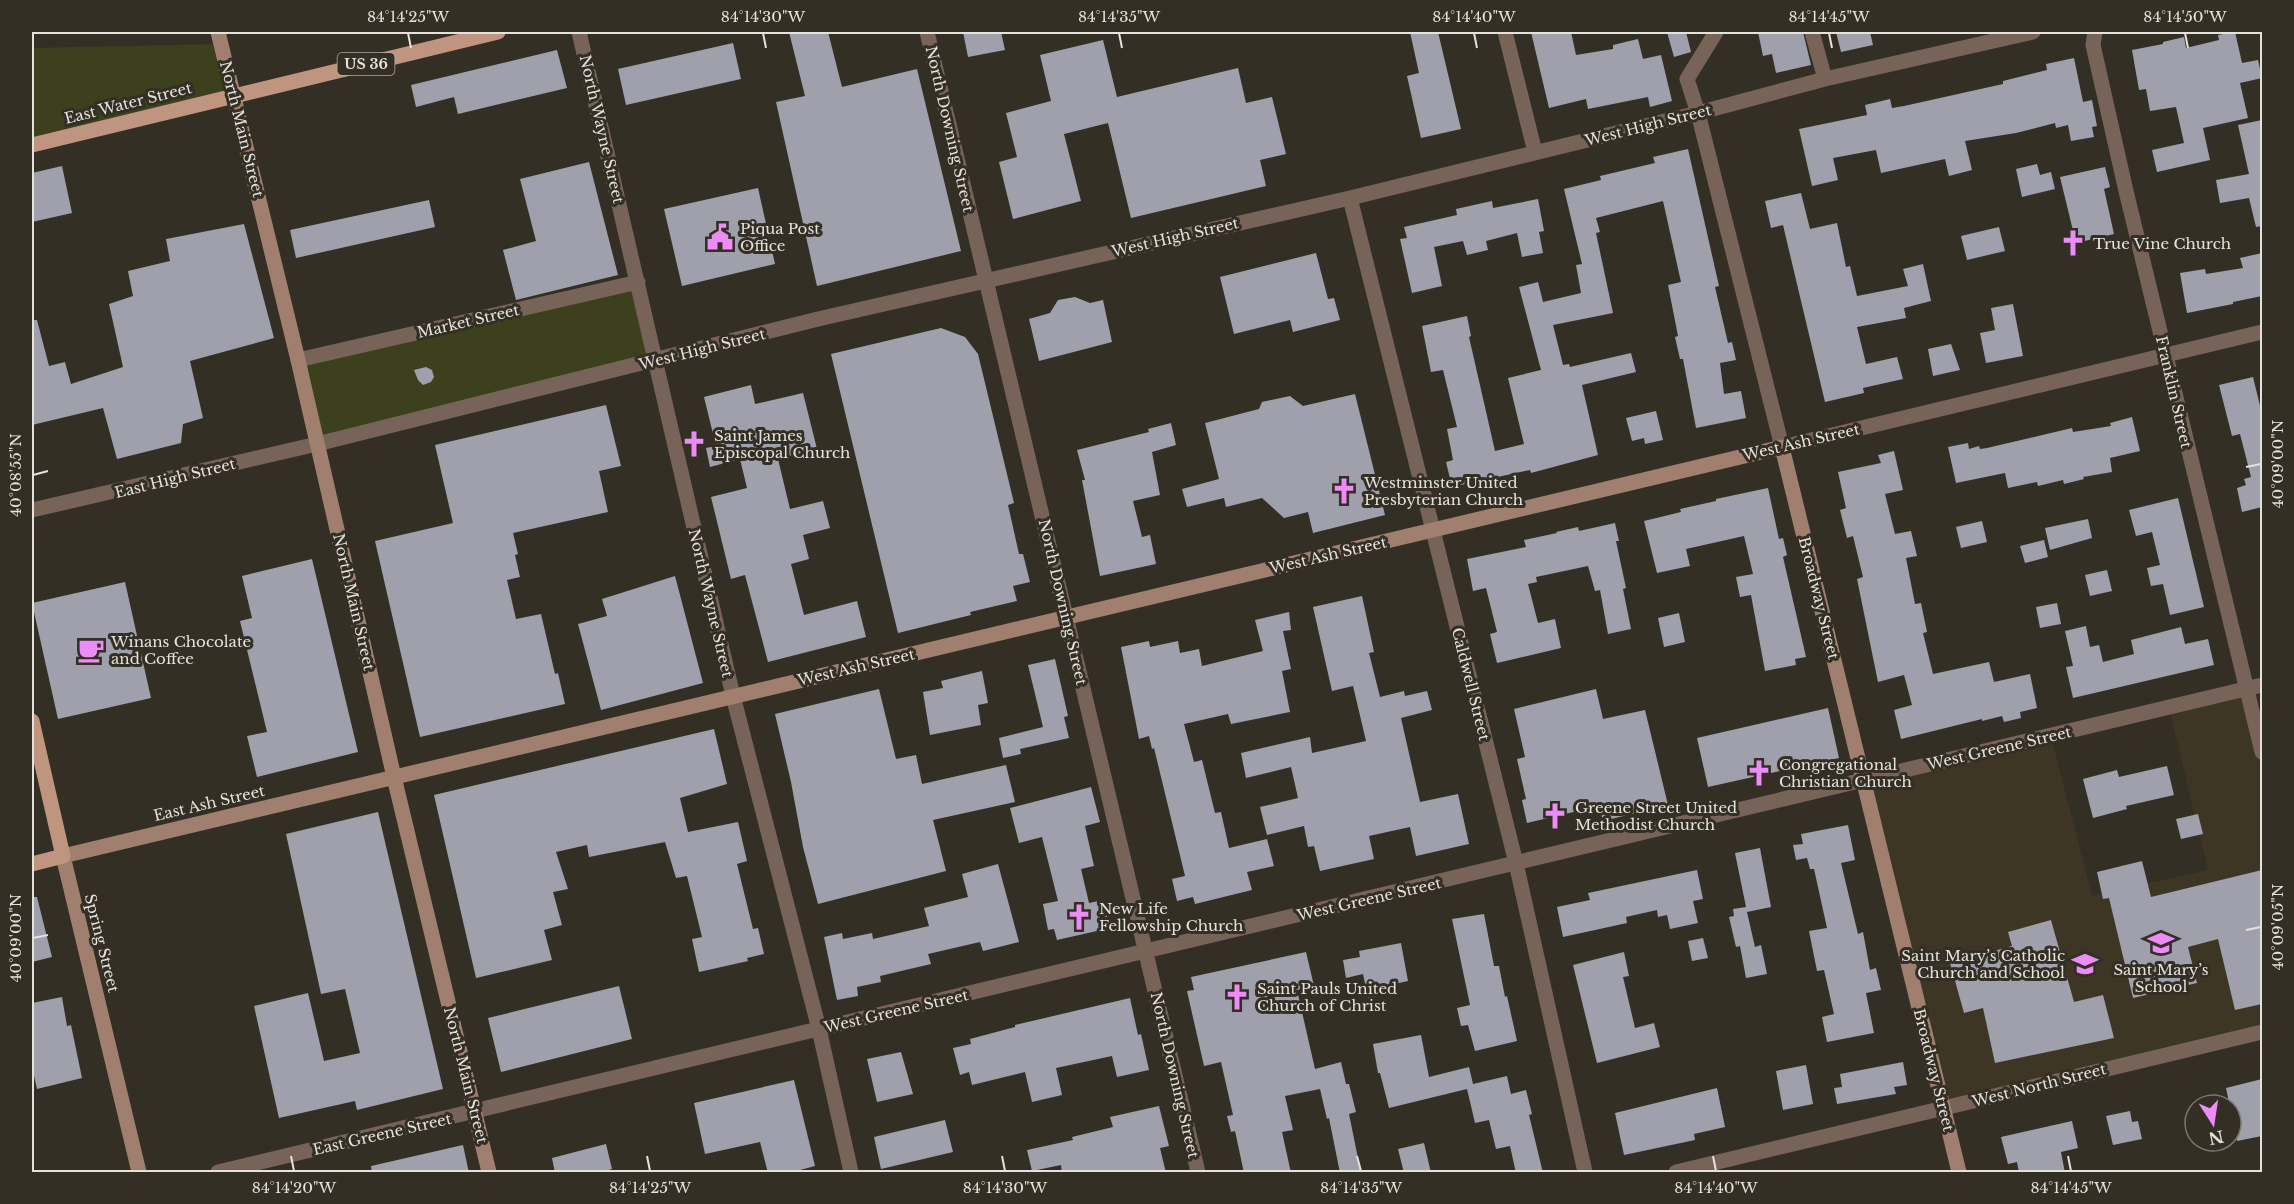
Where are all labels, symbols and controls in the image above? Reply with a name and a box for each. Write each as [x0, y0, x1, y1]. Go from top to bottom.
text: 84°14'25"W [367, 7, 449, 26]
text: 84°14'30"W [721, 7, 806, 26]
text: 84°14'35"W [1078, 7, 1160, 26]
text: 84°14'40"W [1432, 7, 1516, 26]
text: 84°14'45"W [1788, 7, 1870, 26]
text: 84°14'50"W [2143, 7, 2227, 26]
street label: North Downing Street [922, 44, 978, 214]
road number: US 36 [338, 53, 394, 75]
street label: North Wayne Street [576, 53, 628, 205]
street label: North Main Street [216, 59, 268, 199]
street label: East Water Street [62, 78, 194, 128]
street label: West High Street [1582, 100, 1713, 150]
street label: West High Street [1109, 213, 1241, 261]
place label: Piqua Post Office [740, 219, 820, 255]
public building icon: Piqua Post Office [705, 222, 735, 252]
church icon: True Vine Church [2058, 228, 2088, 258]
place label: True Vine Church [2093, 234, 2231, 253]
street label: Market Street [415, 300, 521, 342]
street label: West High Street [636, 324, 767, 374]
street label: Franklin Street [2152, 334, 2196, 450]
street label: West Ash Street [1740, 419, 1862, 465]
text: 40°09'00"N [2268, 420, 2287, 508]
place label: Saint James Episcopal Church [714, 426, 850, 462]
church icon: Saint James Episcopal Church [679, 429, 709, 459]
text: 40°08'55"N [6, 433, 25, 517]
street label: East High Street [113, 454, 238, 502]
place label: Westminster United Presbyterian Church [1363, 473, 1523, 509]
church icon: Westminster United Presbyterian Church [1329, 476, 1359, 506]
street label: North Downing Street [1035, 517, 1091, 687]
street label: North Wayne Street [685, 527, 737, 679]
street label: North Main Street [329, 532, 379, 673]
street label: West Ash Street [1267, 532, 1389, 578]
street label: Broadway Street [1795, 535, 1844, 662]
street label: Caldwell Street [1448, 626, 1494, 743]
place label: Winans Chocolate and Coffee [110, 632, 251, 668]
cafe icon: Winans Chocolate and Coffee [76, 635, 106, 665]
street label: West Ash Street [795, 644, 917, 690]
street label: West Greene Street [1924, 722, 2073, 774]
place label: Congregational Christian Church [1779, 755, 1912, 791]
church icon: Congregational Christian Church [1744, 758, 1774, 788]
street label: East Ash Street [152, 781, 267, 825]
place label: Greene Street United Methodist Church [1575, 798, 1737, 834]
church icon: Greene Street United Methodist Church [1540, 801, 1570, 831]
street label: West Greene Street [1294, 873, 1443, 925]
text: 40°09'05"N [2268, 884, 2287, 970]
street label: Spring Street [81, 892, 123, 994]
text: 40°09'00"N [6, 894, 25, 982]
place label: New Life Fellowship Church [1099, 899, 1243, 935]
church icon: New Life Fellowship Church [1064, 902, 1094, 932]
school or university icon: Saint Mary’s School [2146, 928, 2176, 958]
place label: Saint Mary’s Catholic Church and School [1901, 946, 2065, 982]
school or university icon: Saint Mary’s Catholic Church and School [2070, 949, 2100, 979]
place label: Saint Mary’s School [2113, 960, 2209, 996]
place label: Saint Pauls United Church of Christ [1257, 979, 1397, 1015]
church icon: Saint Pauls United Church of Christ [1222, 982, 1252, 1012]
street label: West Greene Street [821, 985, 970, 1037]
street label: North Downing Street [1147, 990, 1203, 1160]
street label: North Main Street [440, 1005, 492, 1145]
street label: Broadway Street [1910, 1007, 1959, 1134]
street label: West North Street [1969, 1059, 2108, 1111]
north arrow [2183, 1093, 2243, 1153]
street label: East Greene Street [311, 1109, 453, 1159]
text: N [2207, 1126, 2226, 1149]
text: 84°14'20"W [252, 1178, 337, 1197]
text: 84°14'25"W [609, 1178, 691, 1197]
text: 84°14'30"W [963, 1178, 1048, 1197]
text: 84°14'35"W [1320, 1178, 1402, 1197]
text: 84°14'40"W [1674, 1178, 1758, 1197]
text: 84°14'45"W [2030, 1178, 2112, 1197]

